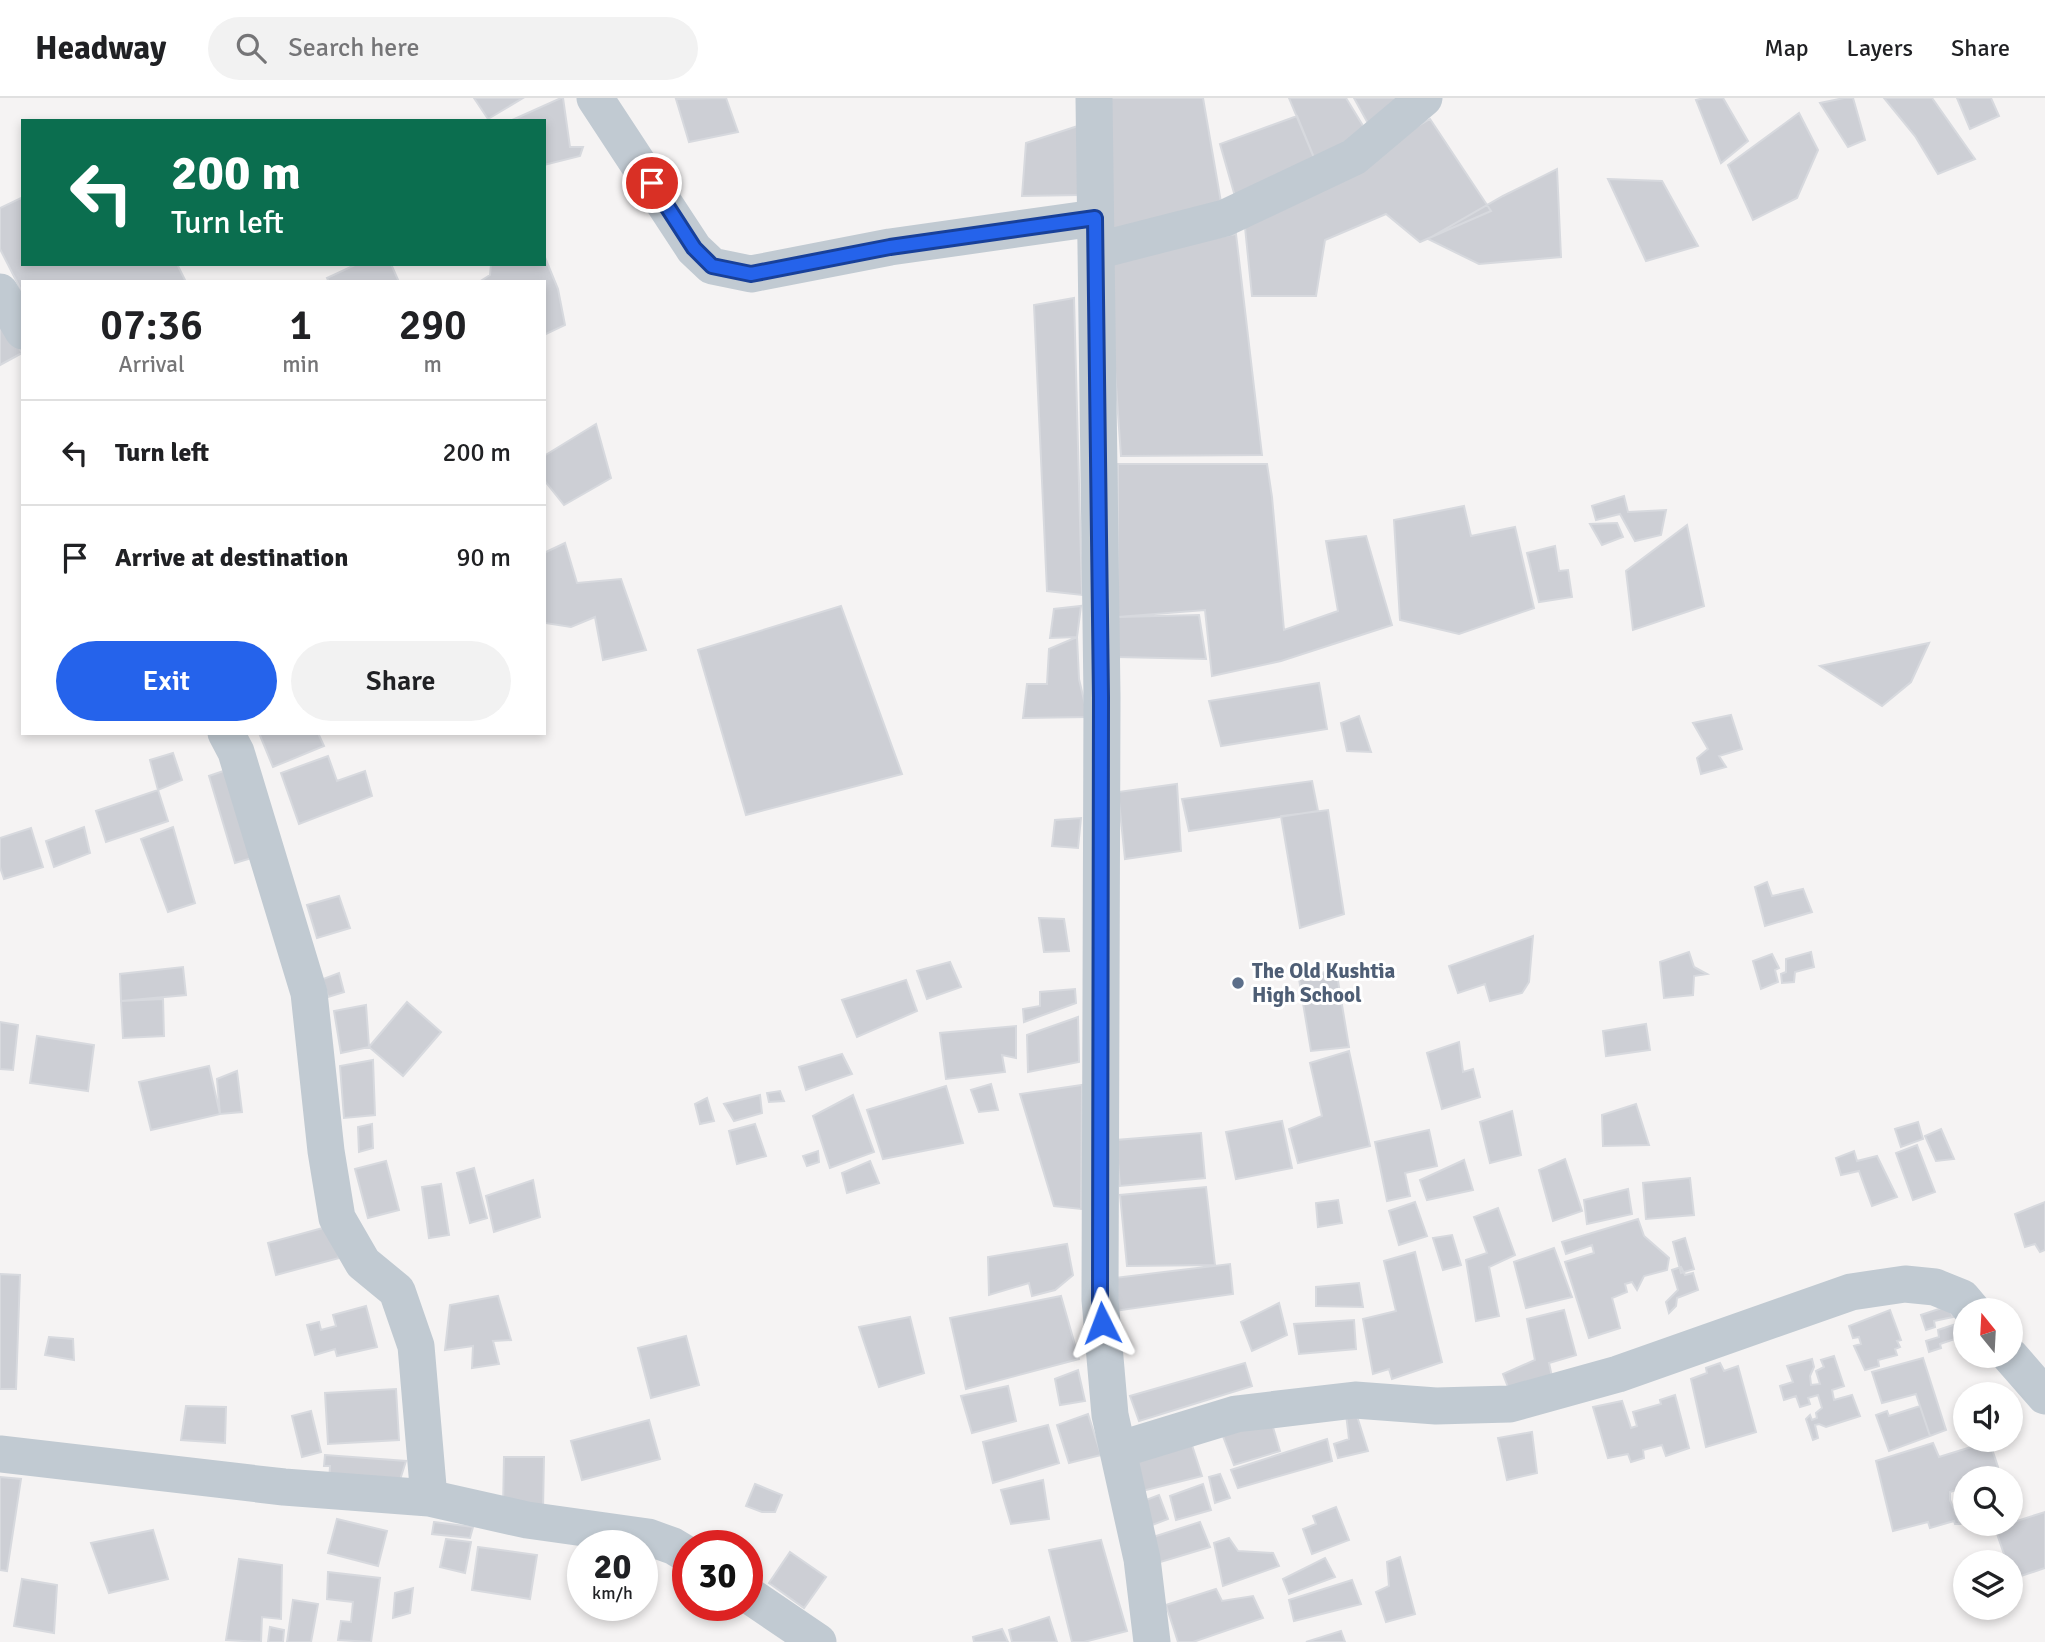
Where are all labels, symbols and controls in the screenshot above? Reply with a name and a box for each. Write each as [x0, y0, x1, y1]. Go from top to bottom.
search box [208, 17, 698, 80]
text: Headway [35, 28, 166, 69]
icon: search [232, 29, 270, 67]
text: Search here [288, 32, 419, 64]
text: Map [1764, 33, 1809, 63]
text: Layers [1847, 33, 1913, 63]
text: Share [1951, 33, 2010, 63]
text: 200 m [171, 143, 301, 203]
icon: left [56, 147, 147, 238]
pin [622, 153, 682, 213]
icon: arrive [633, 164, 671, 202]
text: Turn left [171, 203, 284, 242]
text: 07:36 [100, 300, 203, 351]
text: 1 [289, 300, 312, 351]
text: 290 [399, 300, 467, 351]
text: Arrival [118, 350, 185, 379]
text: min [282, 350, 319, 379]
text: m [423, 350, 442, 379]
icon: left [56, 434, 94, 472]
text: Turn left [115, 437, 209, 469]
text: 200 m [442, 437, 511, 469]
icon: arrive [56, 539, 94, 577]
text: Arrive at destination [115, 542, 348, 574]
text: 90 m [456, 542, 511, 574]
button: Exit [56, 641, 277, 721]
button: Share [291, 641, 511, 721]
place label: The Old Kushtia High School [1252, 958, 1396, 1008]
marker: The Old Kushtia High School [1230, 975, 1246, 991]
position arrow [1065, 1286, 1139, 1360]
north arrow [1953, 1298, 2023, 1368]
map controls [1953, 1298, 2023, 1620]
button: sound [1953, 1382, 2023, 1452]
button: search [1953, 1466, 2023, 1536]
speed limit sign: 30 [672, 1530, 763, 1621]
text: 20 [594, 1545, 631, 1588]
button: layers [1953, 1550, 2023, 1620]
text: km/h [592, 1582, 633, 1604]

